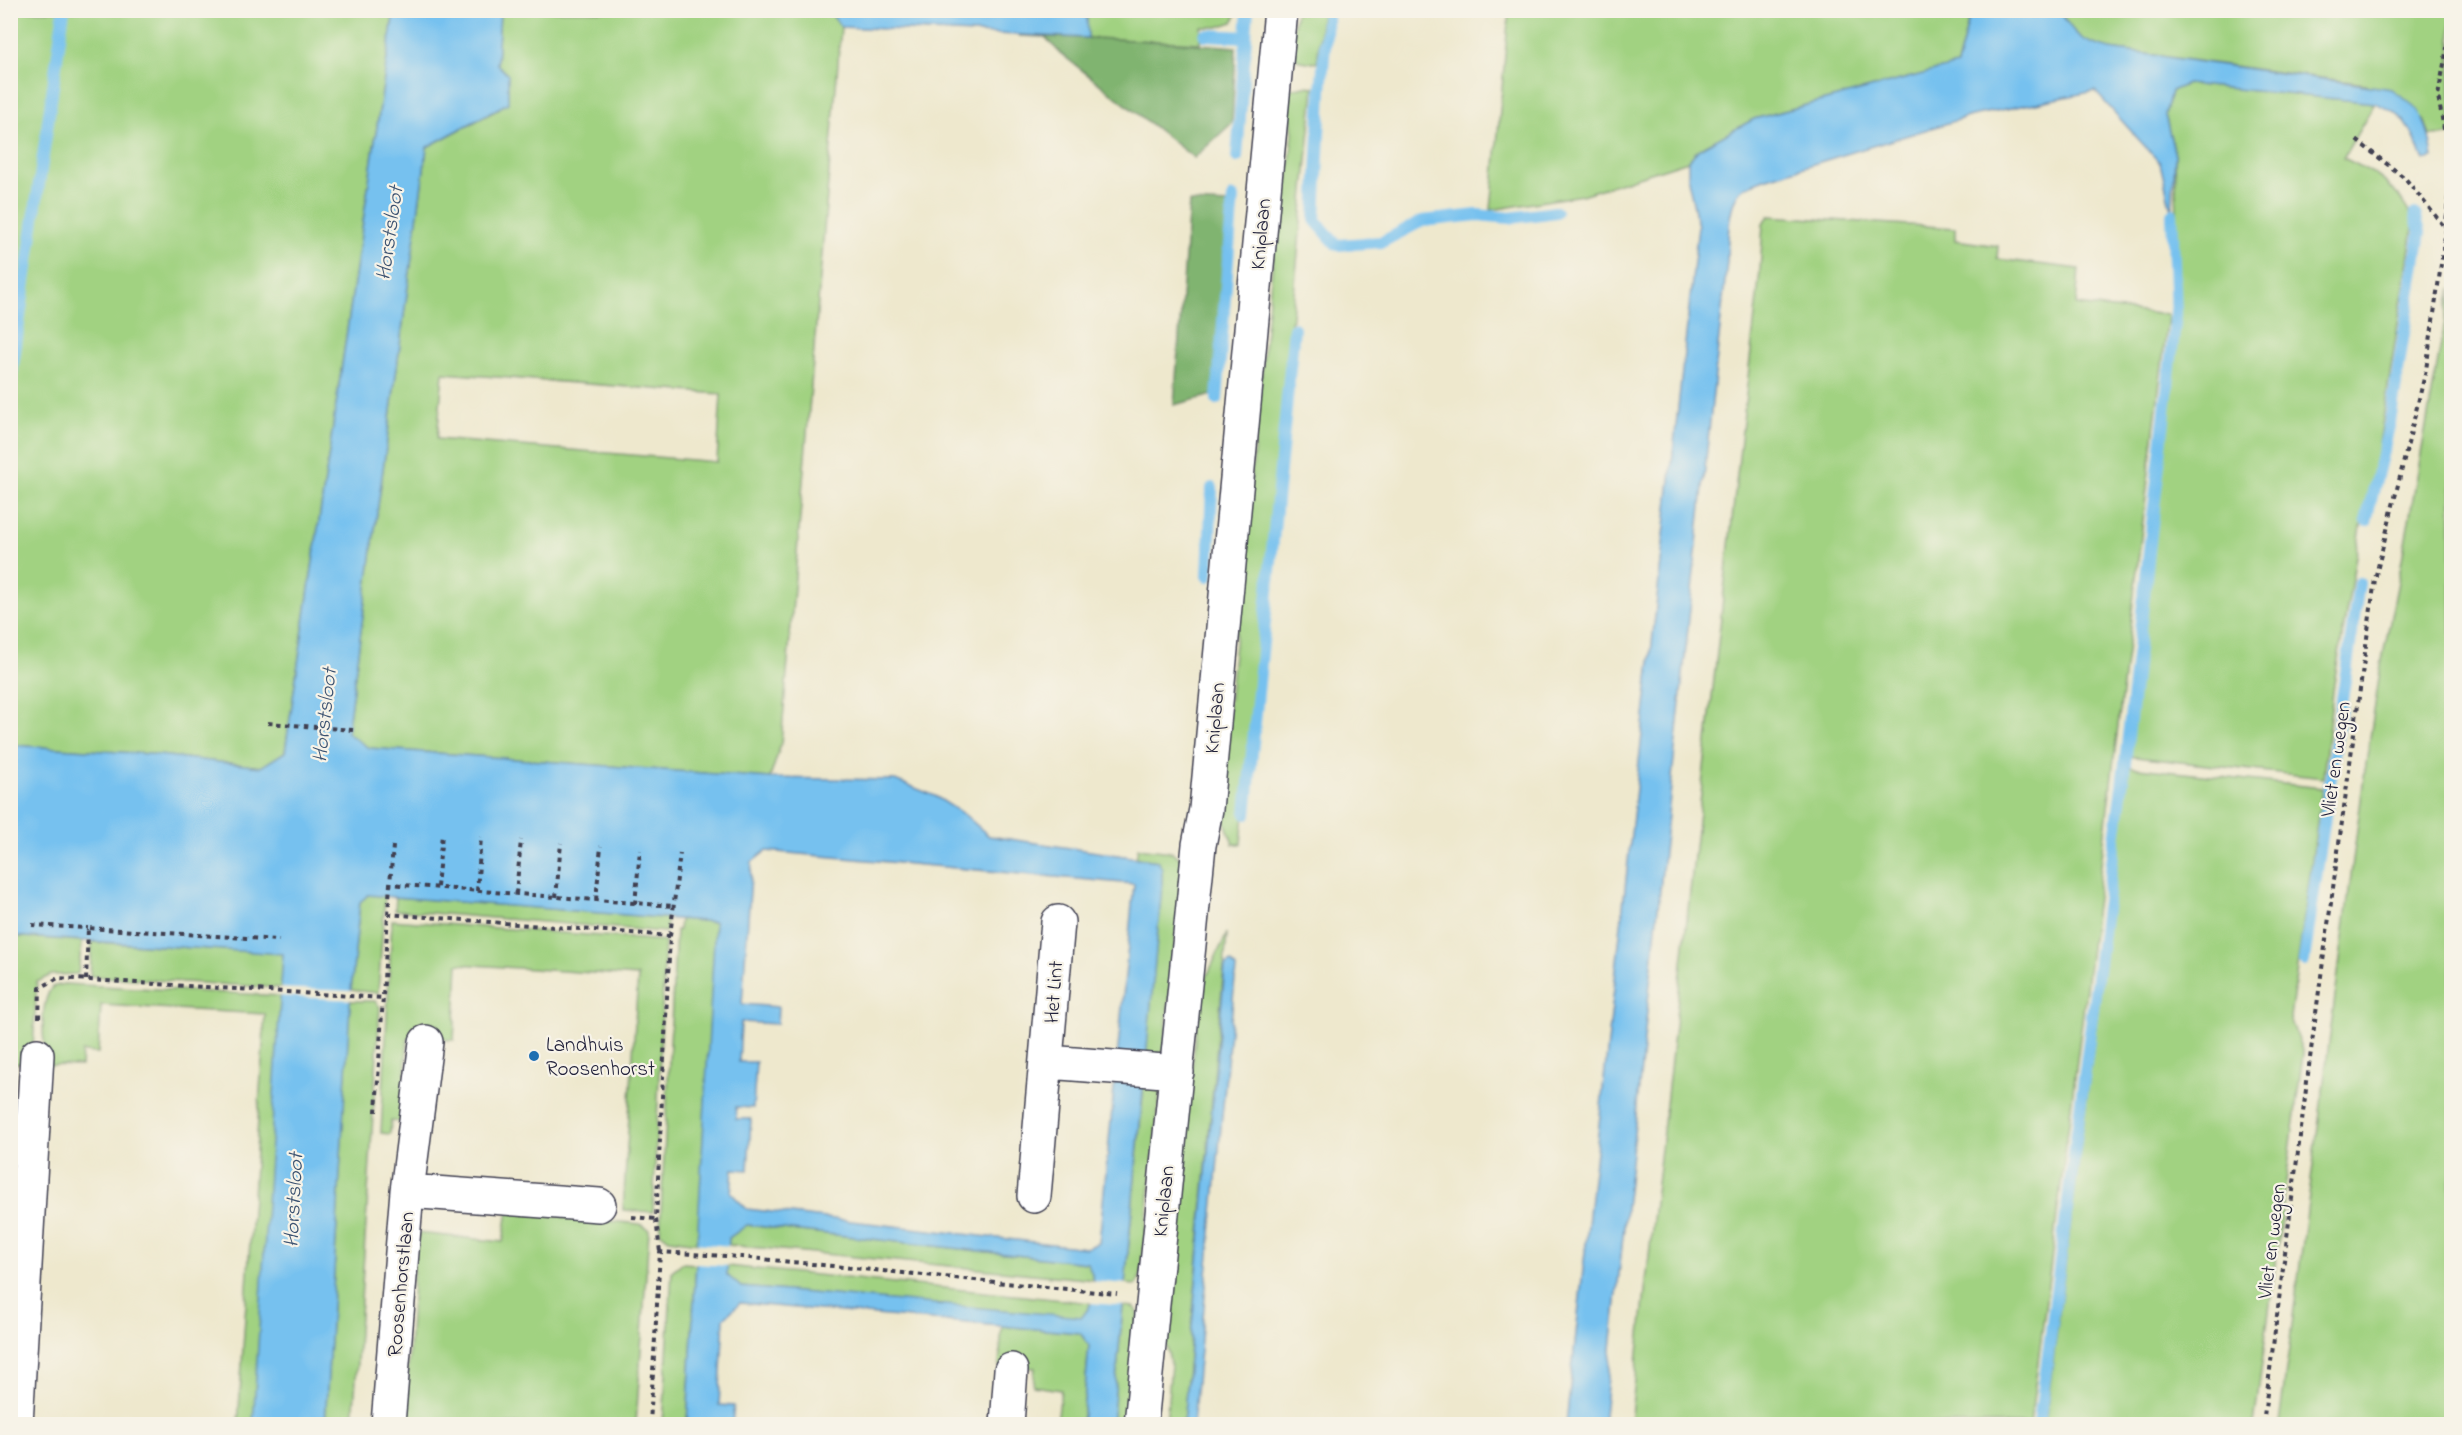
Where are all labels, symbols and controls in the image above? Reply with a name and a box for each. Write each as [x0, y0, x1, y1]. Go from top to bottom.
water label: Horstsloot [369, 182, 414, 283]
street label: Kniplaan [1244, 197, 1280, 271]
water label: Horstsloot [305, 664, 347, 764]
street label: Kniplaan [1198, 681, 1234, 755]
street label: Vliet en wegen [2314, 700, 2362, 820]
street label: Het Lint [1038, 960, 1072, 1025]
place label: Landhuis Roosenhorst [546, 1031, 655, 1085]
marker: Landhuis Roosenhorst [527, 1049, 541, 1063]
water label: Horstsloot [277, 1149, 314, 1248]
street label: Kniplaan [1146, 1164, 1184, 1238]
street label: Vliet en wegen [2251, 1182, 2297, 1302]
street label: Roosenhorstlaan [381, 1210, 423, 1358]

